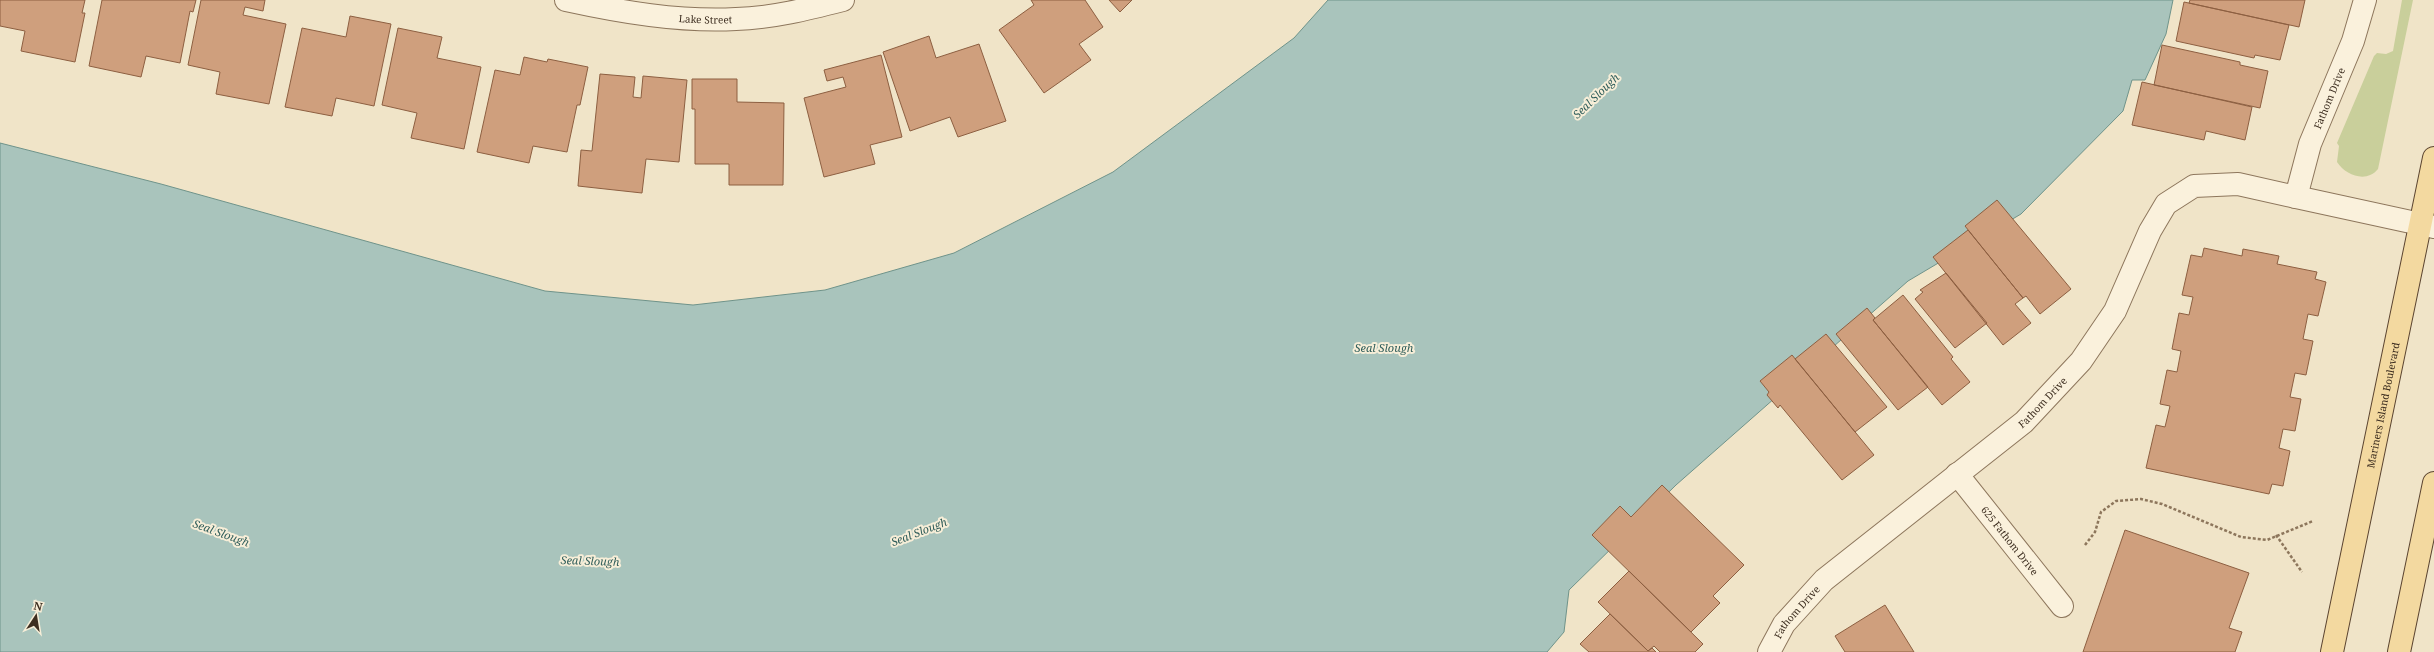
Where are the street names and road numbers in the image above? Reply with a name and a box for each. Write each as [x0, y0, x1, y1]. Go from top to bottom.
street label: Lake Street [678, 11, 733, 27]
street label: Fathom Drive [2310, 65, 2348, 131]
street label: Mariners Island Boulevard [2363, 341, 2403, 469]
street label: Fathom Drive [2015, 374, 2070, 431]
street label: 625 Fathom Drive [1978, 503, 2042, 578]
street label: Fathom Drive [1771, 582, 1823, 641]

